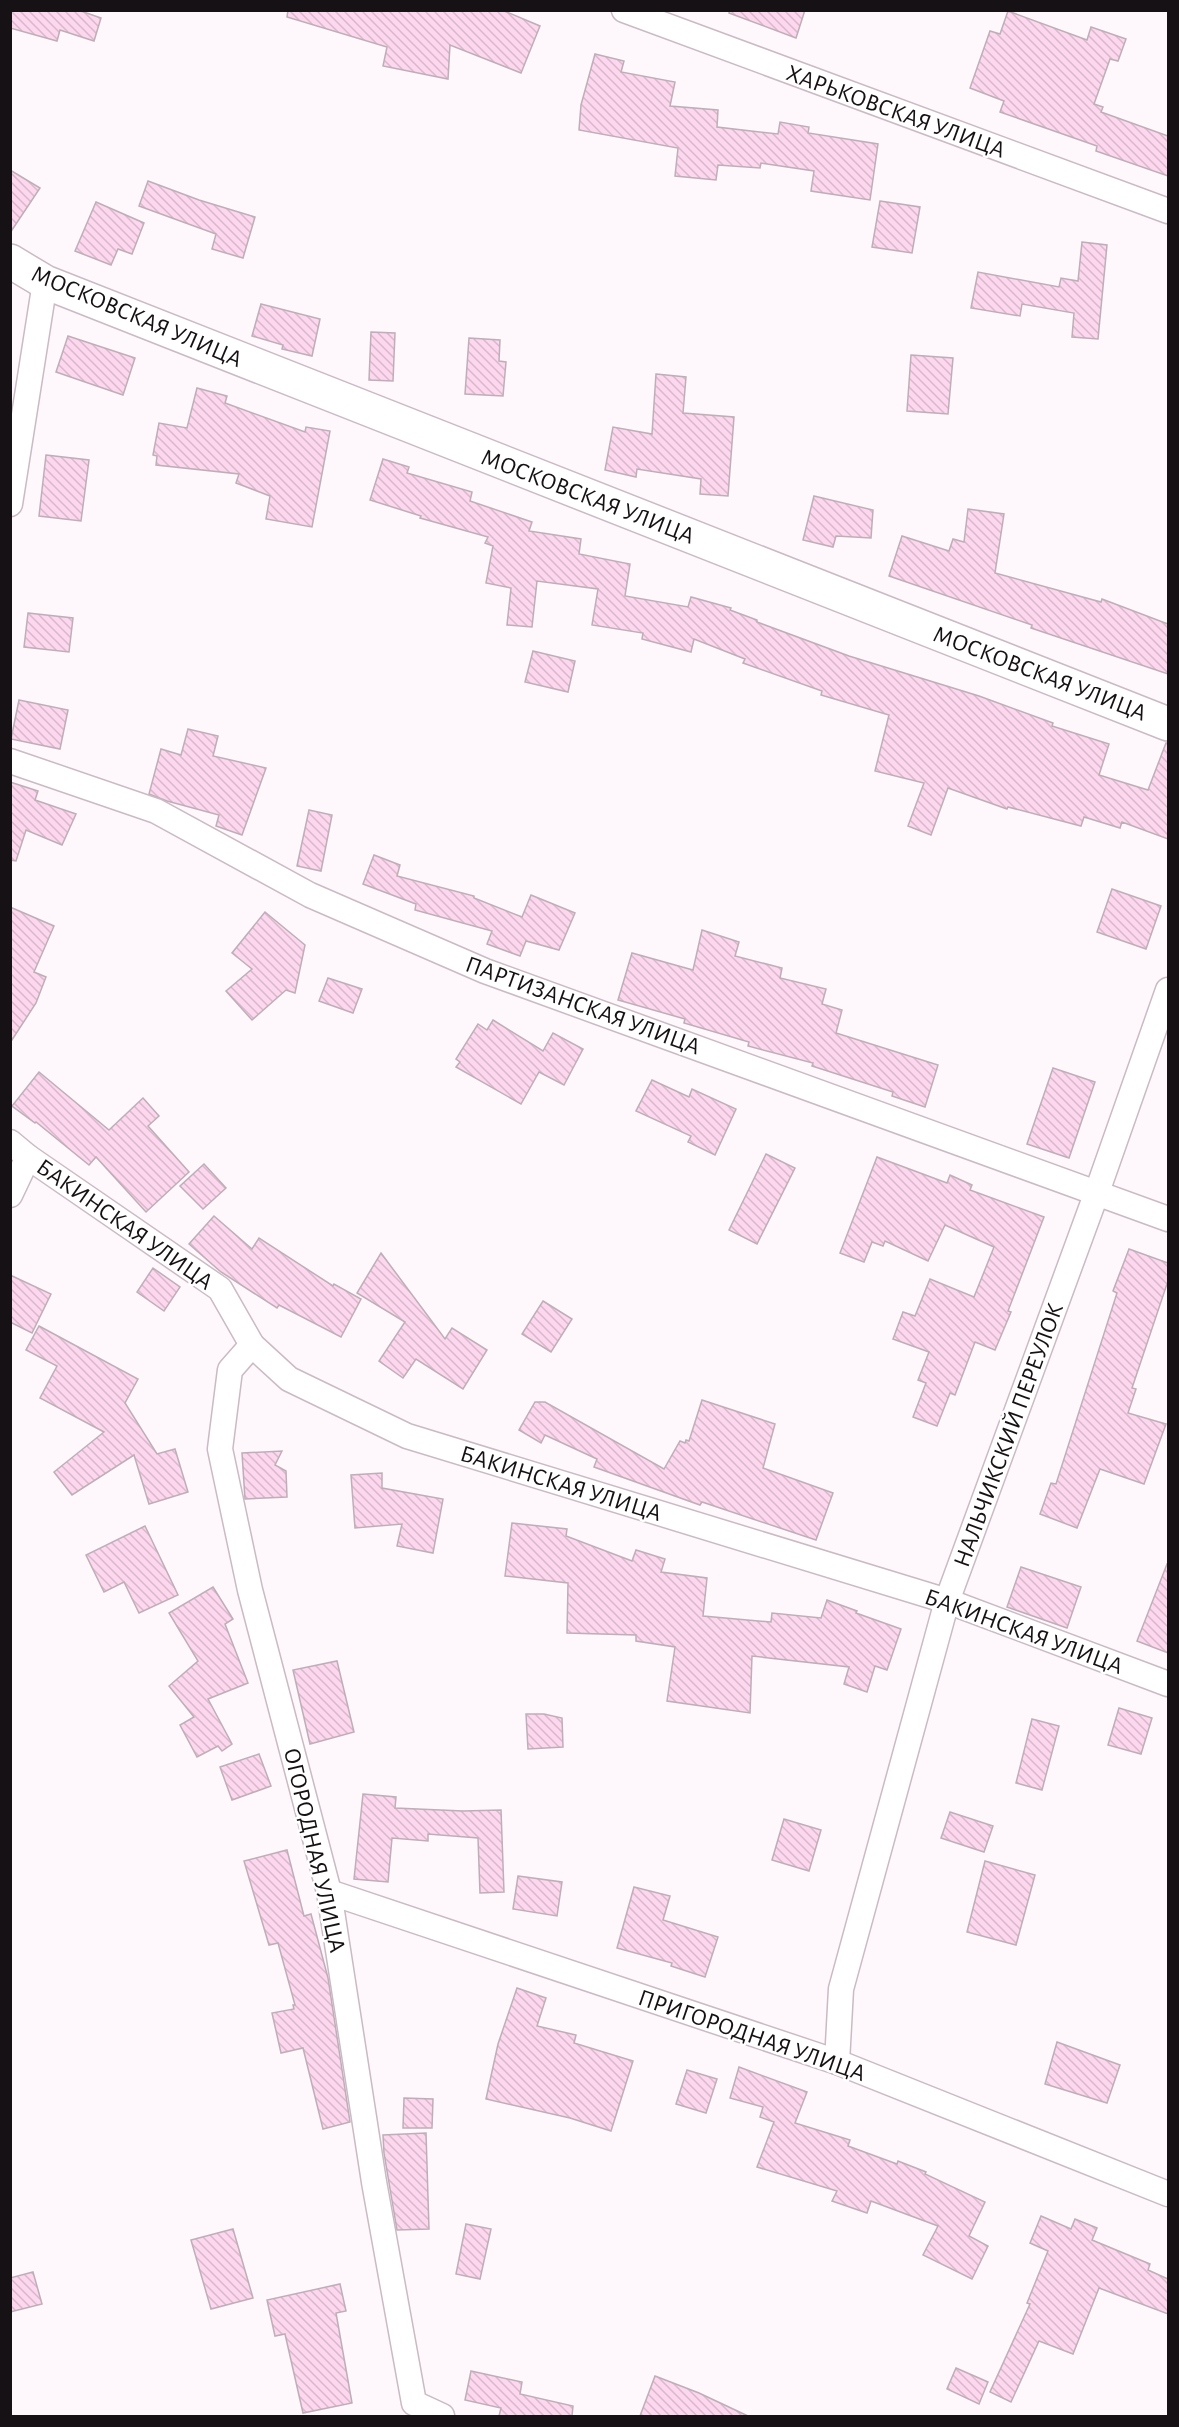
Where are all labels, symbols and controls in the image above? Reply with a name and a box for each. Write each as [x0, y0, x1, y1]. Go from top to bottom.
street label: ХАРЬКОВСКАЯ УЛИЦА [783, 61, 1008, 163]
street label: МОСКОВСКАЯ УЛИЦА [28, 262, 245, 372]
street label: МОСКОВСКАЯ УЛИЦА [478, 445, 698, 549]
street label: МОСКОВСКАЯ УЛИЦА [930, 622, 1150, 726]
street label: ПАРТИЗАНСКАЯ УЛИЦА [462, 952, 703, 1060]
street label: БАКИНСКАЯ УЛИЦА [32, 1155, 217, 1295]
street label: НАЛЬЧИКСКИЙ ПЕРЕУЛОК [950, 1300, 1068, 1571]
street label: БАКИНСКАЯ УЛИЦА [457, 1442, 664, 1526]
street label: БАКИНСКАЯ УЛИЦА [921, 1585, 1126, 1679]
street label: ОГОРОДНАЯ УЛИЦА [279, 1746, 349, 1955]
street label: ПРИГОРОДНАЯ УЛИЦА [635, 1986, 868, 2086]

